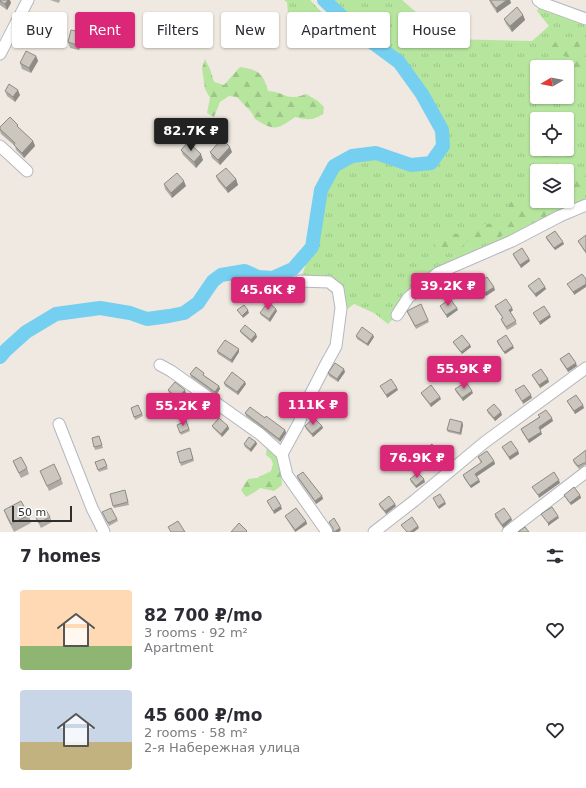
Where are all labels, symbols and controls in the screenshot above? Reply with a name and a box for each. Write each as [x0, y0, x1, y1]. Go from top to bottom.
chip: Buy [12, 12, 67, 48]
chip: Rent [75, 12, 135, 48]
chip: Filters [143, 12, 213, 48]
chip: New [221, 12, 279, 48]
chip: Apartment [287, 12, 390, 48]
chip: House [398, 12, 470, 48]
north arrow [530, 60, 574, 104]
map controls [530, 60, 574, 208]
button: locate [530, 112, 574, 156]
pin: 82.7K ₽ [154, 118, 228, 152]
text: 82.7K ₽ [163, 123, 219, 138]
button: layers [530, 164, 574, 208]
pin: 39.2K ₽ [411, 273, 485, 307]
pin: 45.6K ₽ [231, 277, 305, 311]
text: 39.2K ₽ [420, 278, 476, 293]
text: 45.6K ₽ [240, 282, 296, 297]
pin: 55.9K ₽ [427, 356, 501, 390]
text: 55.9K ₽ [436, 361, 492, 376]
pin: 111K ₽ [280, 392, 346, 426]
pin: 55.2K ₽ [146, 393, 220, 427]
text: 111K ₽ [288, 397, 338, 412]
text: 55.2K ₽ [155, 398, 211, 413]
pin: 76.9K ₽ [380, 445, 454, 479]
text: 76.9K ₽ [389, 450, 445, 465]
scale bar [12, 504, 72, 523]
text: 50 m [18, 506, 46, 519]
icon: filters [544, 545, 566, 567]
text: 7 homes [20, 546, 101, 566]
text: 82 700 ₽/mo [144, 605, 262, 625]
icon: home [52, 606, 100, 654]
icon: heart [544, 619, 566, 641]
text: 3 rooms · 92 m² [144, 625, 248, 640]
text: Apartment [144, 640, 214, 655]
text: 45 600 ₽/mo [144, 705, 262, 725]
icon: home [52, 706, 100, 754]
icon: heart [544, 719, 566, 741]
text: 2 rooms · 58 m² [144, 725, 248, 740]
text: 2-я Набережная улица [144, 740, 300, 755]

